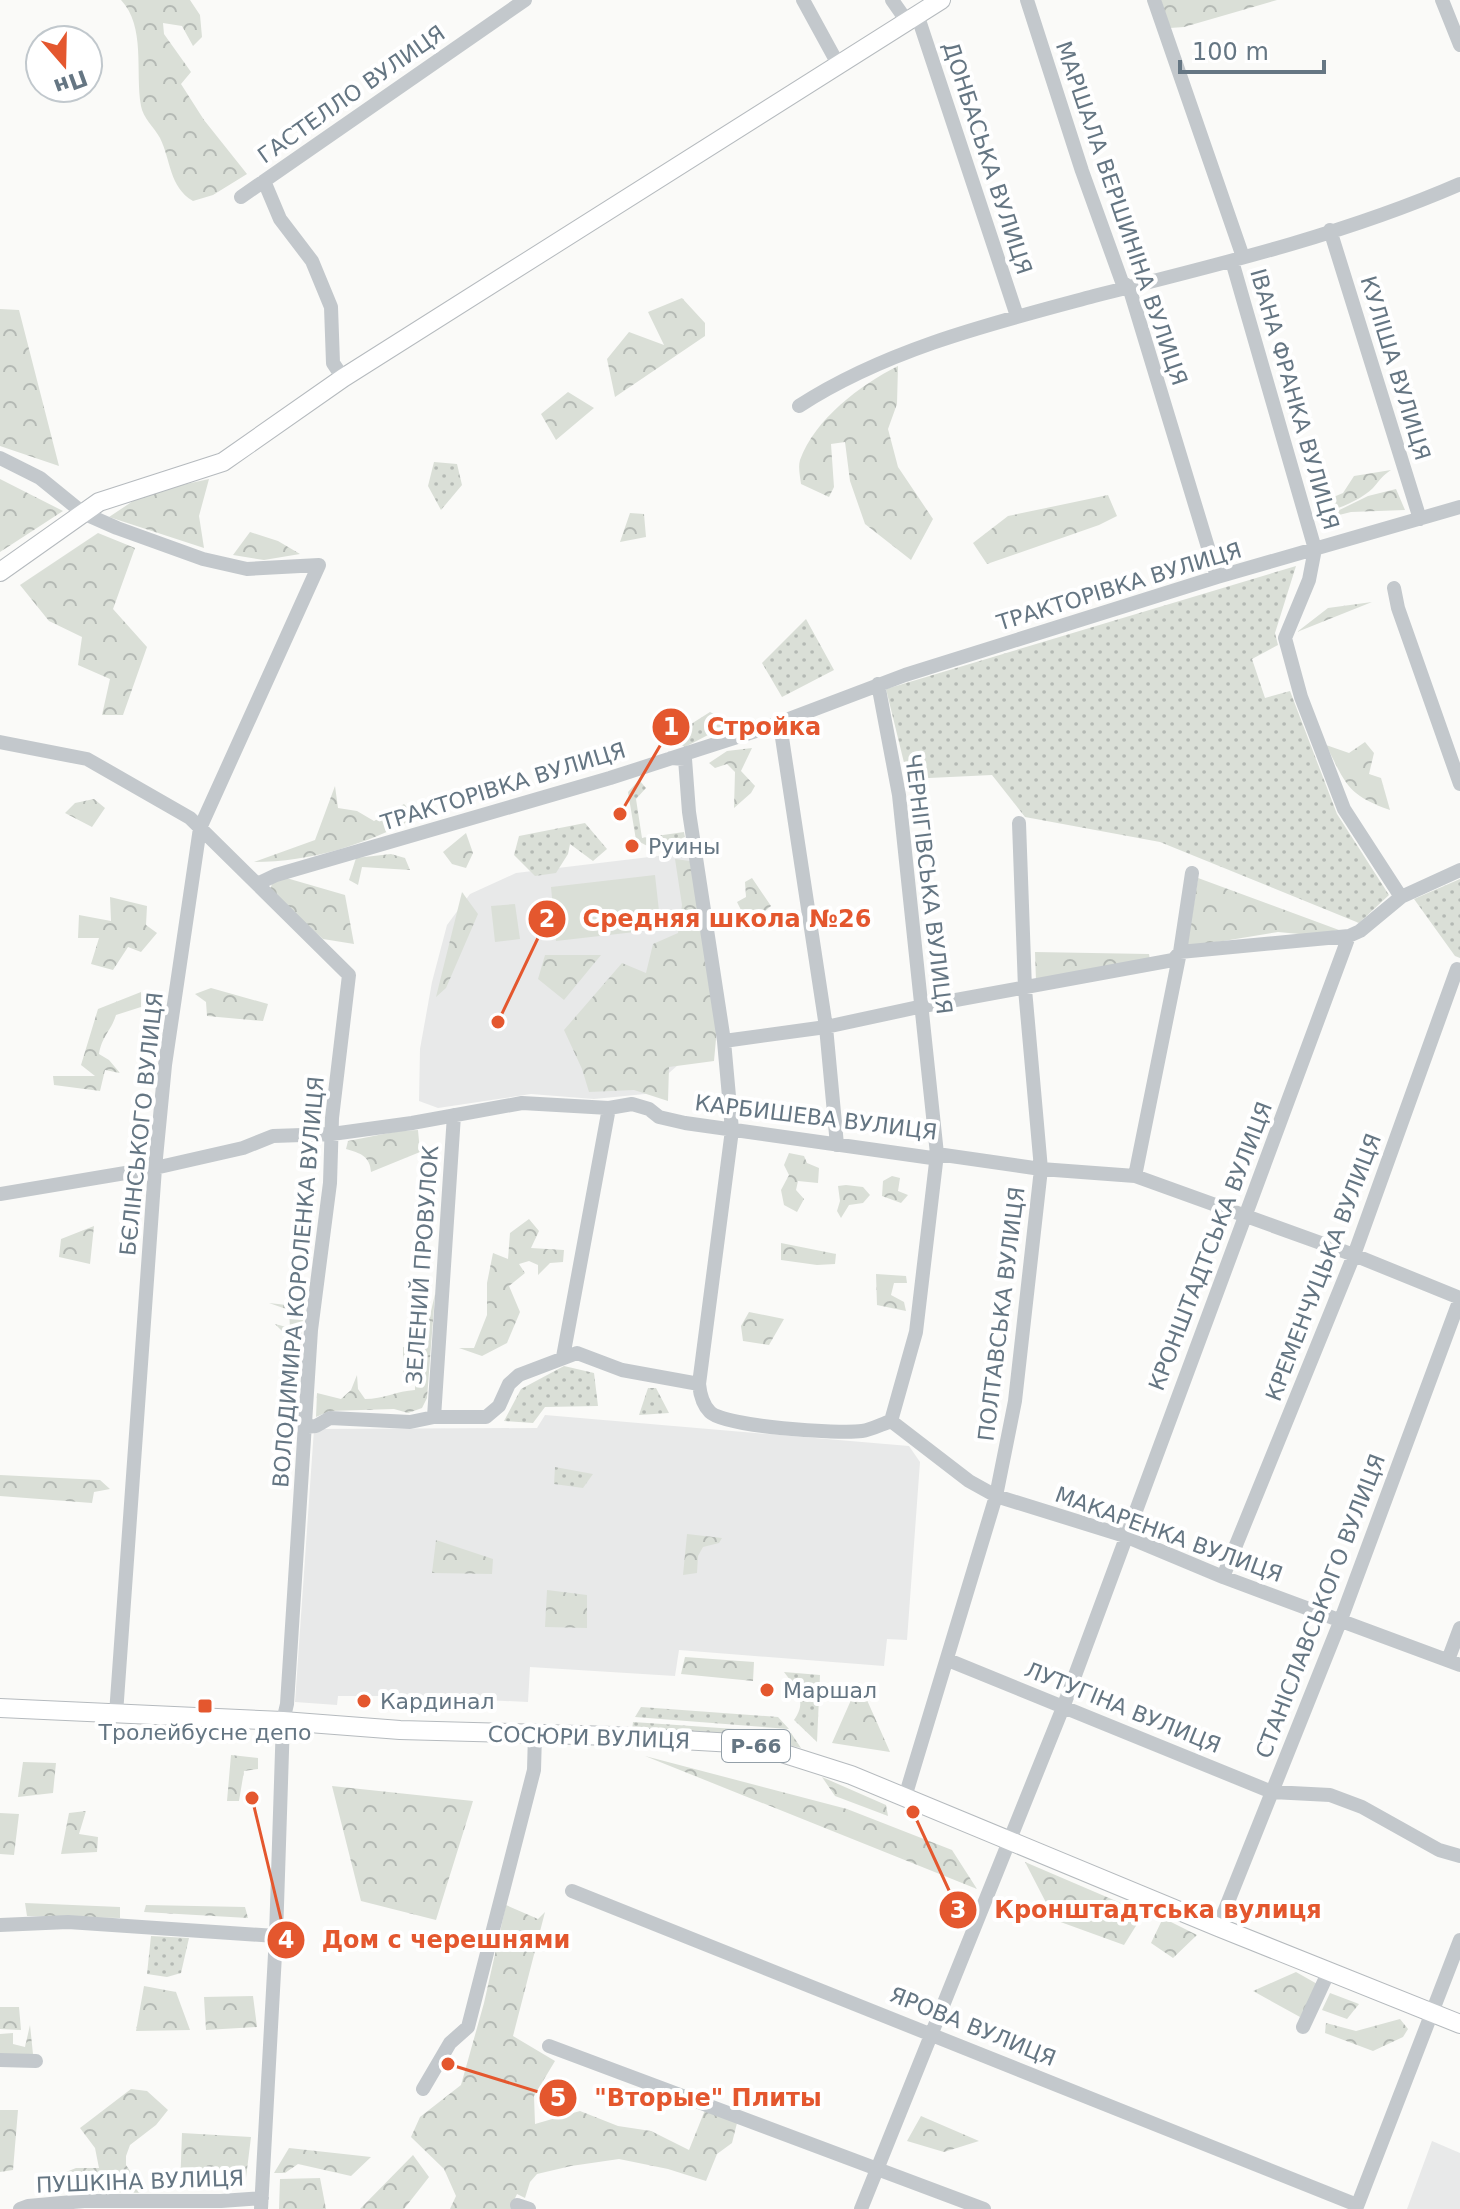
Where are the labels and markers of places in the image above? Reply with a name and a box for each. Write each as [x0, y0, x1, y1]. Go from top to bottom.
callout: Стройка [651, 703, 837, 751]
place label: Руины [648, 834, 720, 859]
marker: Руины [623, 837, 641, 855]
callout: Средняя школа №26 [527, 895, 888, 943]
place label: Маршал [783, 1678, 877, 1703]
marker: Маршал [758, 1681, 776, 1699]
place label: Кардинал [380, 1689, 495, 1714]
marker: Кардинал [355, 1692, 373, 1710]
marker: Тролейбусне депо [196, 1697, 214, 1715]
place label: Тролейбусне депо [98, 1720, 311, 1745]
callout: Кронштадтська вулиця [938, 1886, 1338, 1934]
callout: Дом с черешнями [266, 1916, 586, 1964]
callout: "Вторые" Плиты [538, 2074, 837, 2122]

